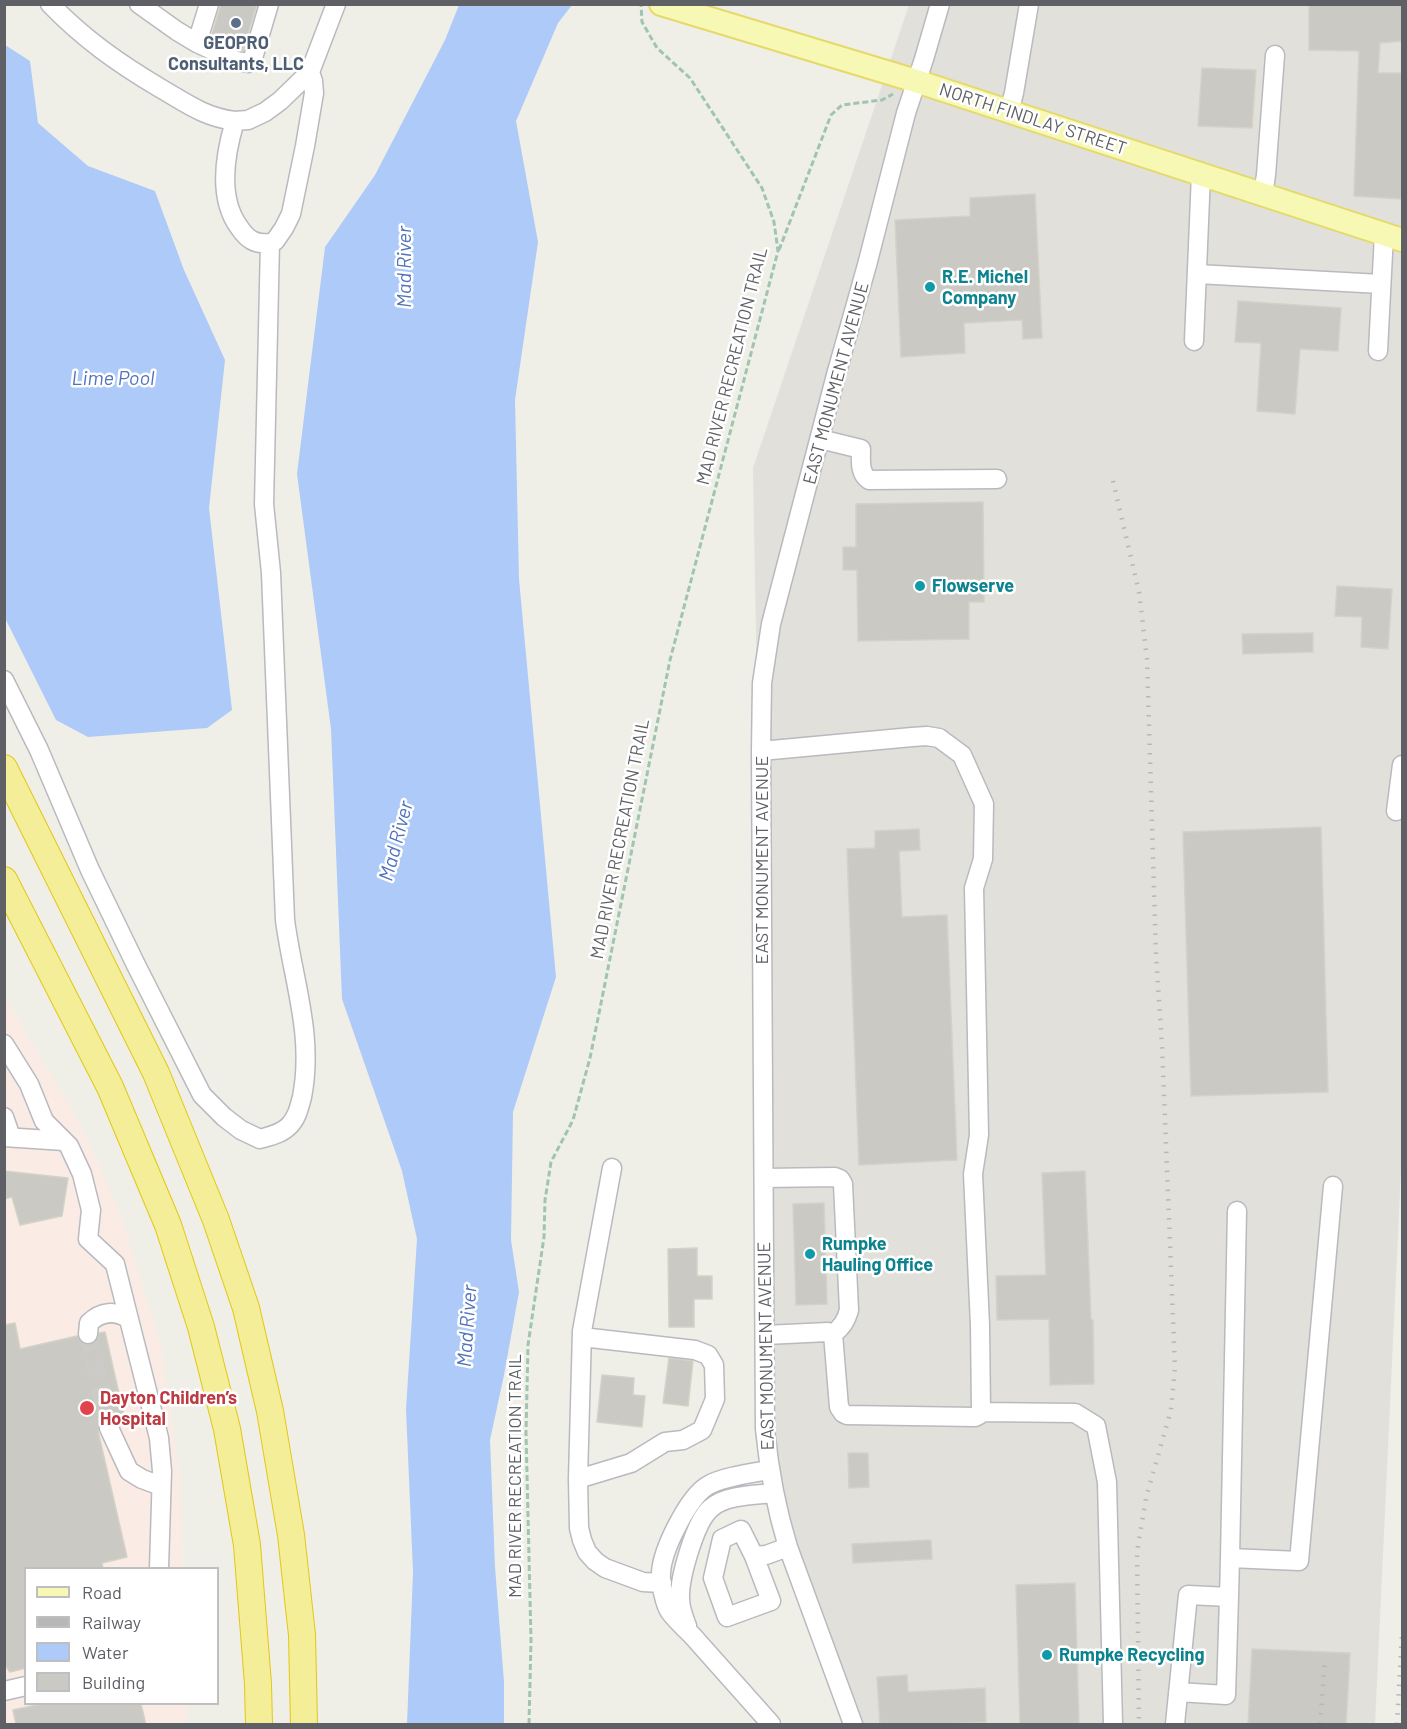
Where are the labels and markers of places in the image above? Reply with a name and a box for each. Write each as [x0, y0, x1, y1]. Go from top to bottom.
marker: GEOPRO Consultants, LLC [229, 16, 243, 30]
place label: GEOPRO Consultants, LLC [168, 32, 304, 74]
place label: R.E. Michel Company [942, 266, 1028, 308]
marker: R.E. Michel Company [923, 280, 937, 294]
place label: Flowserve [932, 575, 1014, 597]
marker: Flowserve [913, 579, 927, 593]
place label: Rumpke Hauling Office [822, 1233, 933, 1276]
marker: Rumpke Hauling Office [803, 1247, 817, 1261]
place label: Dayton Children’s Hospital [100, 1387, 237, 1430]
marker: Dayton Children’s Hospital [78, 1399, 96, 1417]
place label: Rumpke Recycling [1059, 1644, 1204, 1666]
marker: Rumpke Recycling [1040, 1648, 1054, 1662]

